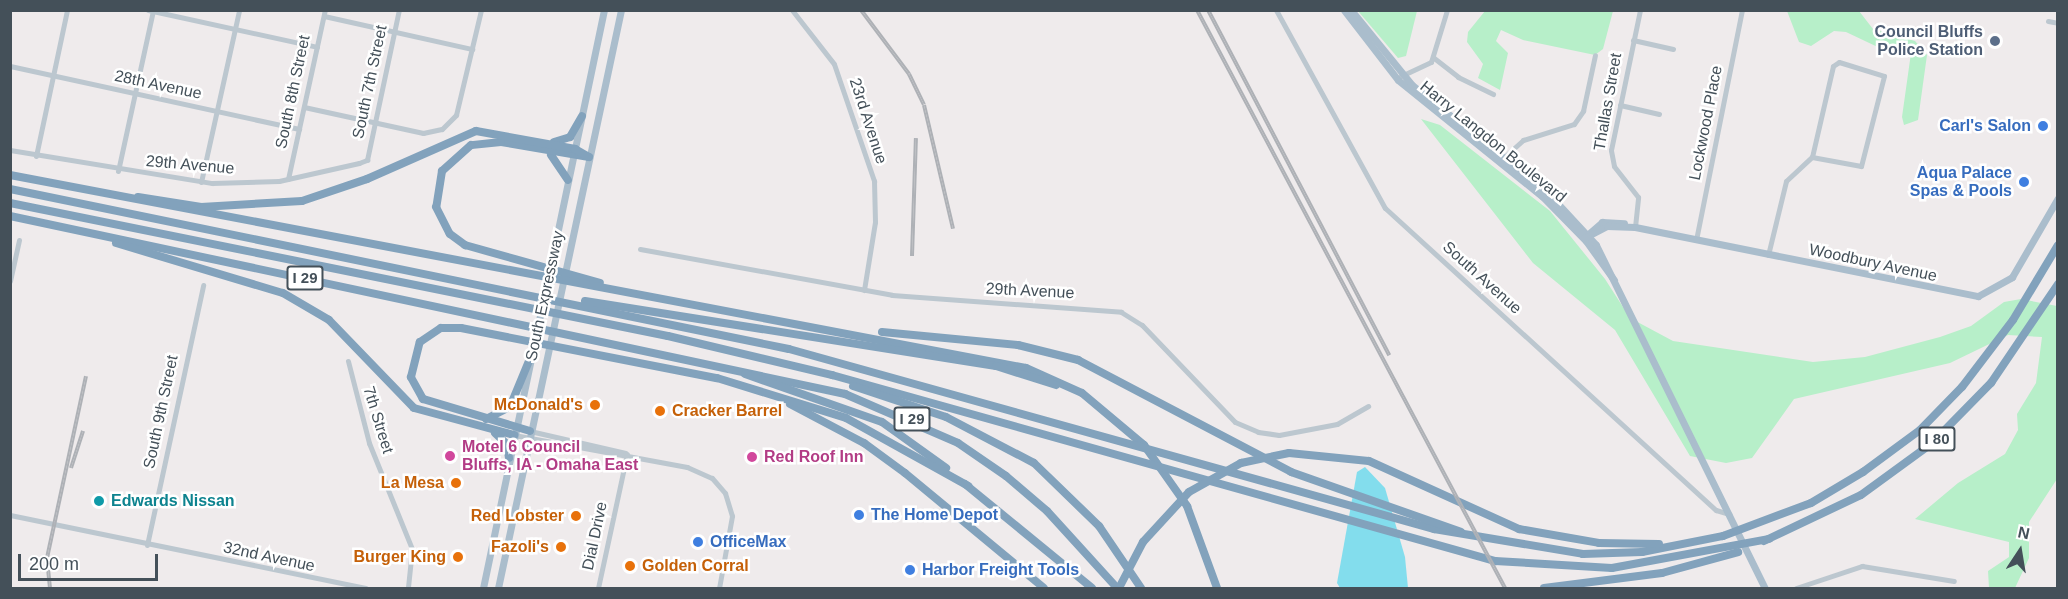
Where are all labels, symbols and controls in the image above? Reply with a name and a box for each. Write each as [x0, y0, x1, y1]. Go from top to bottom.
place label: Council Bluffs Police Station [1875, 22, 1983, 60]
street label: South 7th Street [349, 23, 391, 141]
street label: South 8th Street [272, 33, 314, 151]
marker: Council Bluffs Police Station [1988, 34, 2002, 48]
street label: Thallas Street [1590, 52, 1626, 152]
street label: Lockwood Place [1685, 64, 1727, 182]
street label: 28th Avenue [112, 66, 204, 104]
street label: 23rd Avenue [845, 75, 891, 167]
street label: Harry Langdon Boulevard [1416, 77, 1570, 207]
place label: Carl's Salon [1939, 116, 2031, 136]
marker: Carl's Salon [2036, 119, 2050, 133]
street label: 29th Avenue [145, 152, 235, 178]
place label: Aqua Palace Spas & Pools [1910, 163, 2012, 201]
marker: Aqua Palace Spas & Pools [2017, 175, 2031, 189]
street label: South Expressway [522, 229, 568, 363]
street label: South Avenue [1438, 237, 1526, 319]
street label: Woodbury Avenue [1807, 240, 1939, 286]
road number: I 29 [286, 266, 324, 290]
street label: 29th Avenue [985, 279, 1075, 303]
street label: South 9th Street [140, 353, 182, 471]
street label: 7th Street [359, 384, 397, 456]
place label: McDonald's [494, 395, 583, 415]
marker: McDonald's [588, 398, 602, 412]
place label: Cracker Barrel [672, 401, 782, 421]
marker: Cracker Barrel [653, 404, 667, 418]
road number: I 29 [892, 407, 932, 431]
road number: I 80 [1918, 427, 1956, 451]
place label: Motel 6 Council Bluffs, IA - Omaha East [462, 437, 639, 475]
place label: Red Roof Inn [764, 447, 864, 467]
marker: Motel 6 Council Bluffs, IA - Omaha East [443, 449, 457, 463]
marker: Red Roof Inn [745, 450, 759, 464]
place label: La Mesa [381, 473, 444, 493]
marker: La Mesa [449, 476, 463, 490]
place label: Edwards Nissan [111, 491, 235, 511]
marker: Edwards Nissan [92, 494, 106, 508]
street label: Dial Drive [578, 500, 612, 572]
place label: The Home Depot [871, 505, 998, 525]
place label: Red Lobster [471, 506, 564, 526]
marker: The Home Depot [852, 508, 866, 522]
marker: Red Lobster [569, 509, 583, 523]
north arrow [1990, 521, 2050, 581]
text: N [2016, 523, 2031, 542]
place label: OfficeMax [710, 532, 786, 552]
marker: OfficeMax [691, 535, 705, 549]
place label: Fazoli's [491, 537, 549, 557]
street label: 32nd Avenue [221, 538, 317, 576]
marker: Fazoli's [554, 540, 568, 554]
scale bar [21, 542, 160, 580]
place label: Burger King [354, 547, 446, 567]
marker: Burger King [451, 550, 465, 564]
text: 200 m [29, 554, 79, 574]
place label: Golden Corral [642, 556, 749, 576]
marker: Golden Corral [623, 559, 637, 573]
place label: Harbor Freight Tools [922, 560, 1079, 580]
marker: Harbor Freight Tools [903, 563, 917, 577]

